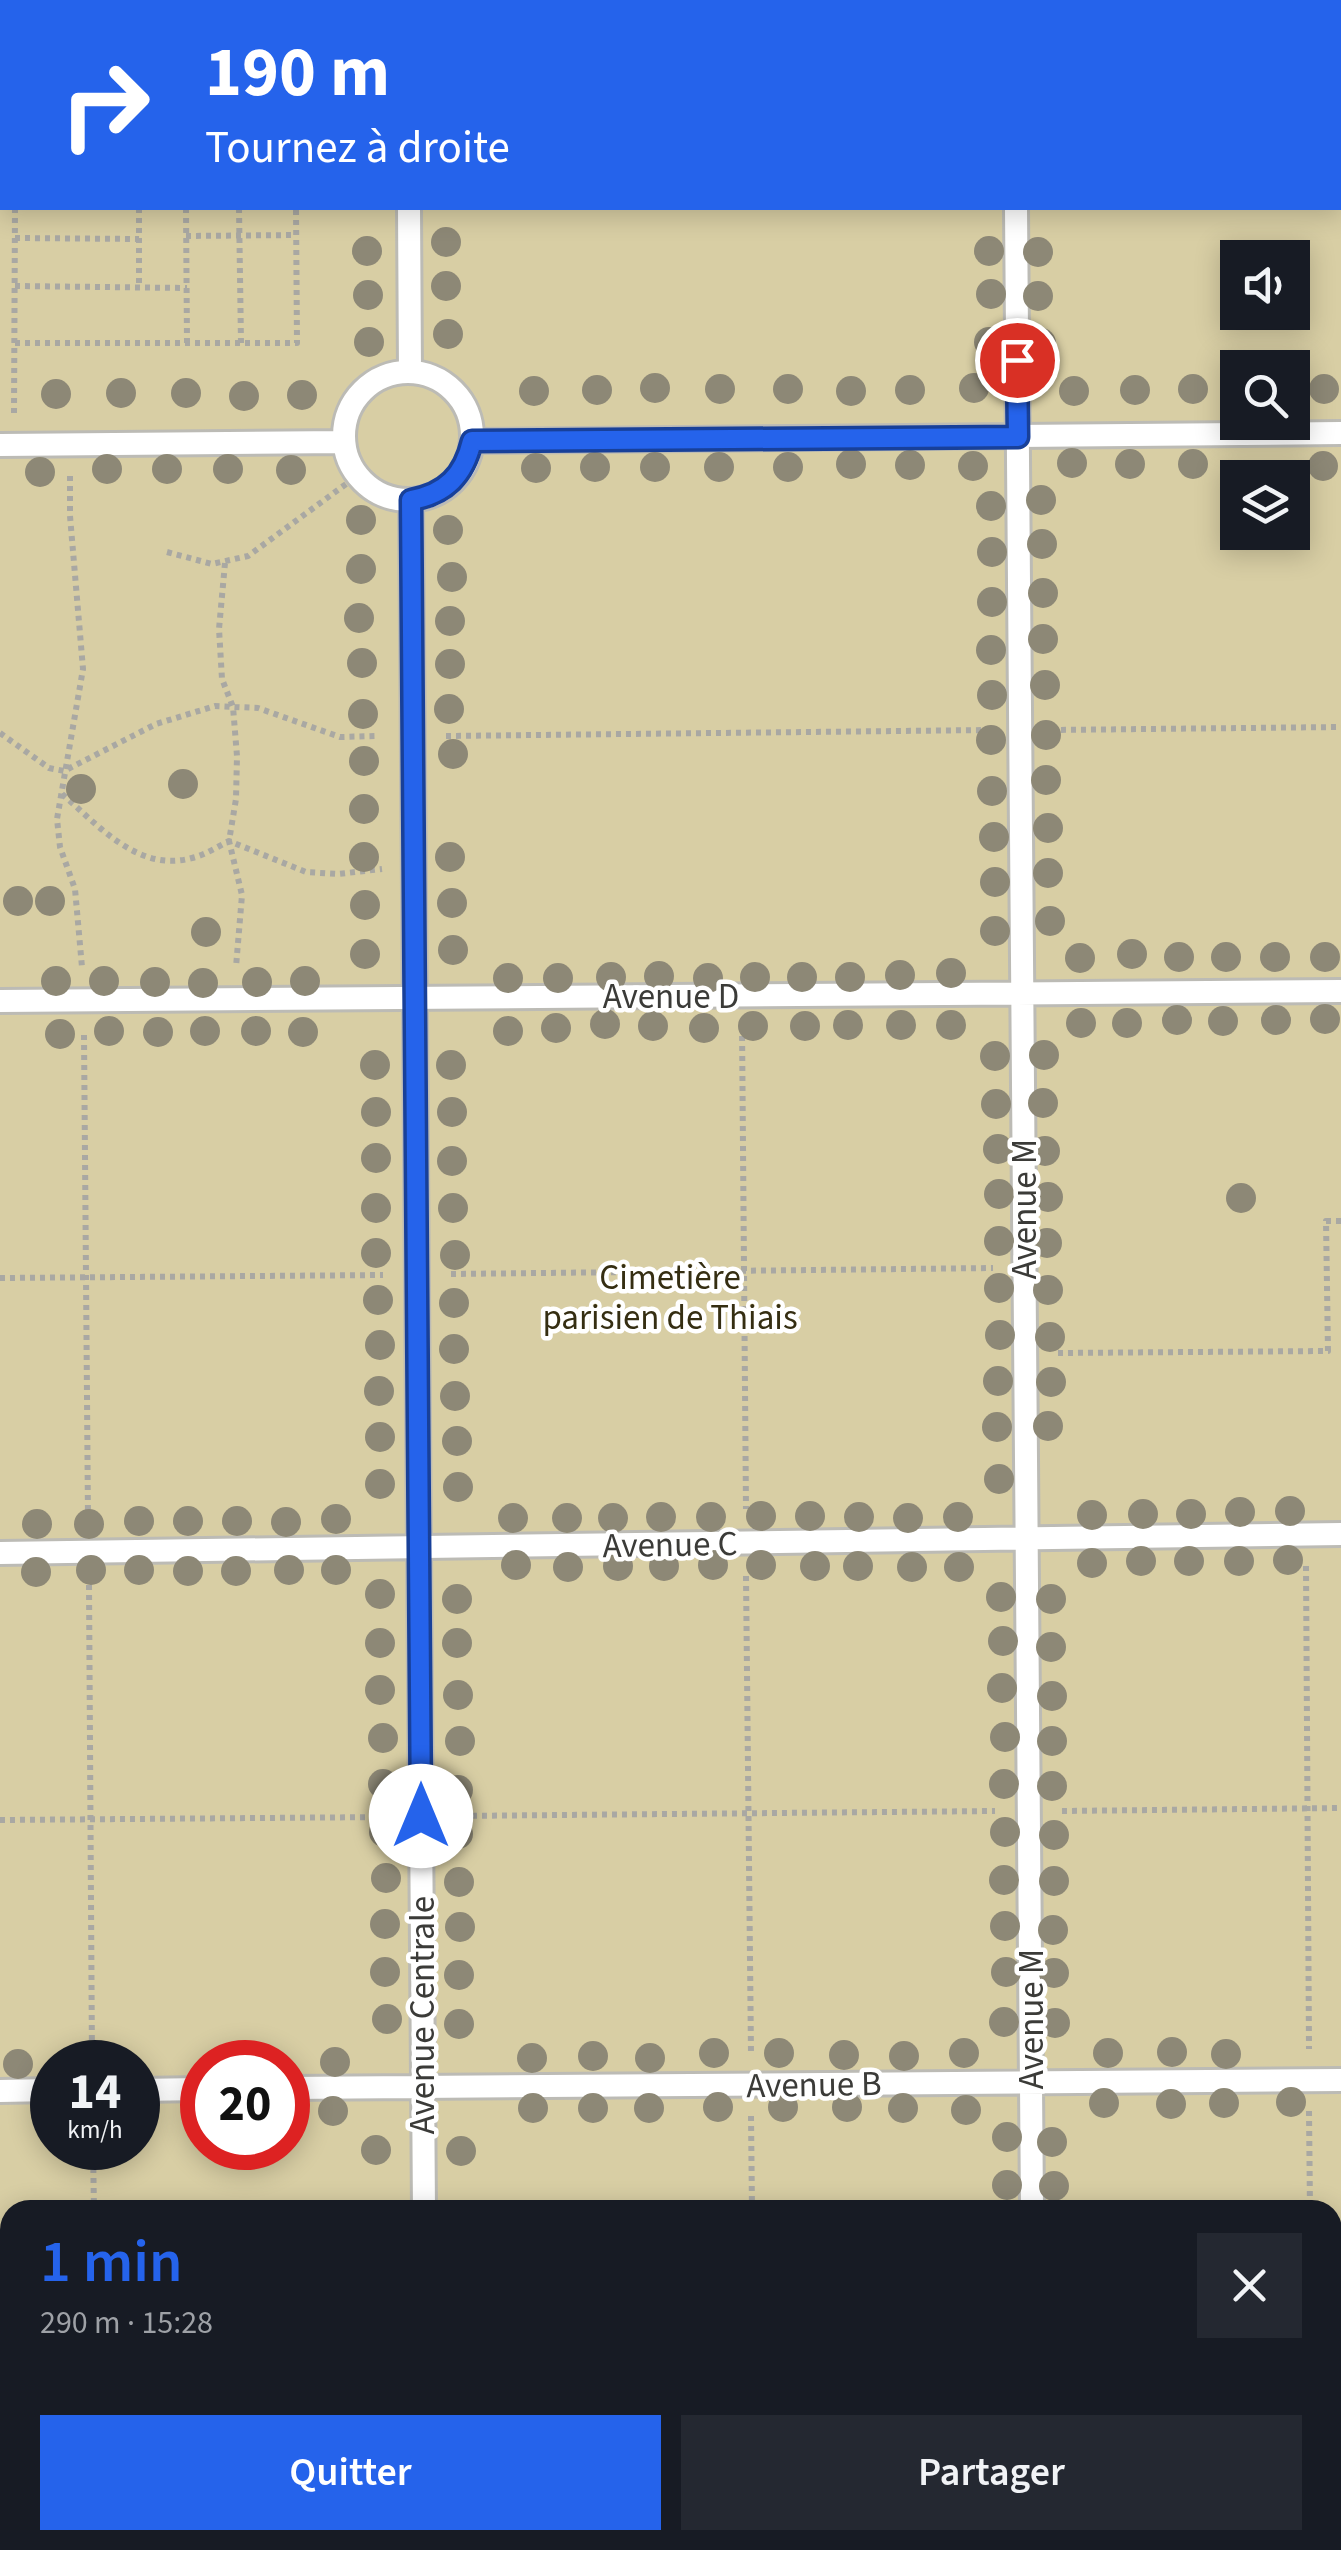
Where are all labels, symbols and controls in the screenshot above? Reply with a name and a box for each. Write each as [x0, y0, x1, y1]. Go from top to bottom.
text: 190 m [205, 23, 390, 123]
icon: right [40, 40, 170, 170]
text: Tournez à droite [205, 116, 510, 180]
map controls [1220, 240, 1310, 550]
button: sound [1220, 240, 1310, 330]
pin [975, 318, 1060, 403]
icon: arrive [990, 333, 1045, 388]
button: search [1220, 350, 1310, 440]
button: layers [1220, 460, 1310, 550]
street label: Avenue D [603, 972, 739, 1022]
street label: Avenue M [1000, 1139, 1050, 1279]
park label: Cimetière parisien de Thiais [542, 1253, 798, 1343]
street label: Avenue C [602, 1519, 738, 1571]
position arrow [369, 1764, 473, 1868]
street label: Avenue Centrale [398, 1896, 448, 2134]
street label: Avenue M [1007, 1949, 1057, 2089]
speed limit sign: 20 [180, 2040, 310, 2170]
text: 14 [69, 2057, 121, 2128]
street label: Avenue B [746, 2059, 882, 2111]
text: km/h [67, 2112, 123, 2148]
text: 1 min [40, 2220, 183, 2305]
button: close [1197, 2233, 1302, 2338]
text: 290 m · 15:28 [40, 2300, 213, 2346]
button: Quitter [40, 2415, 661, 2530]
button: Partager [681, 2415, 1302, 2530]

